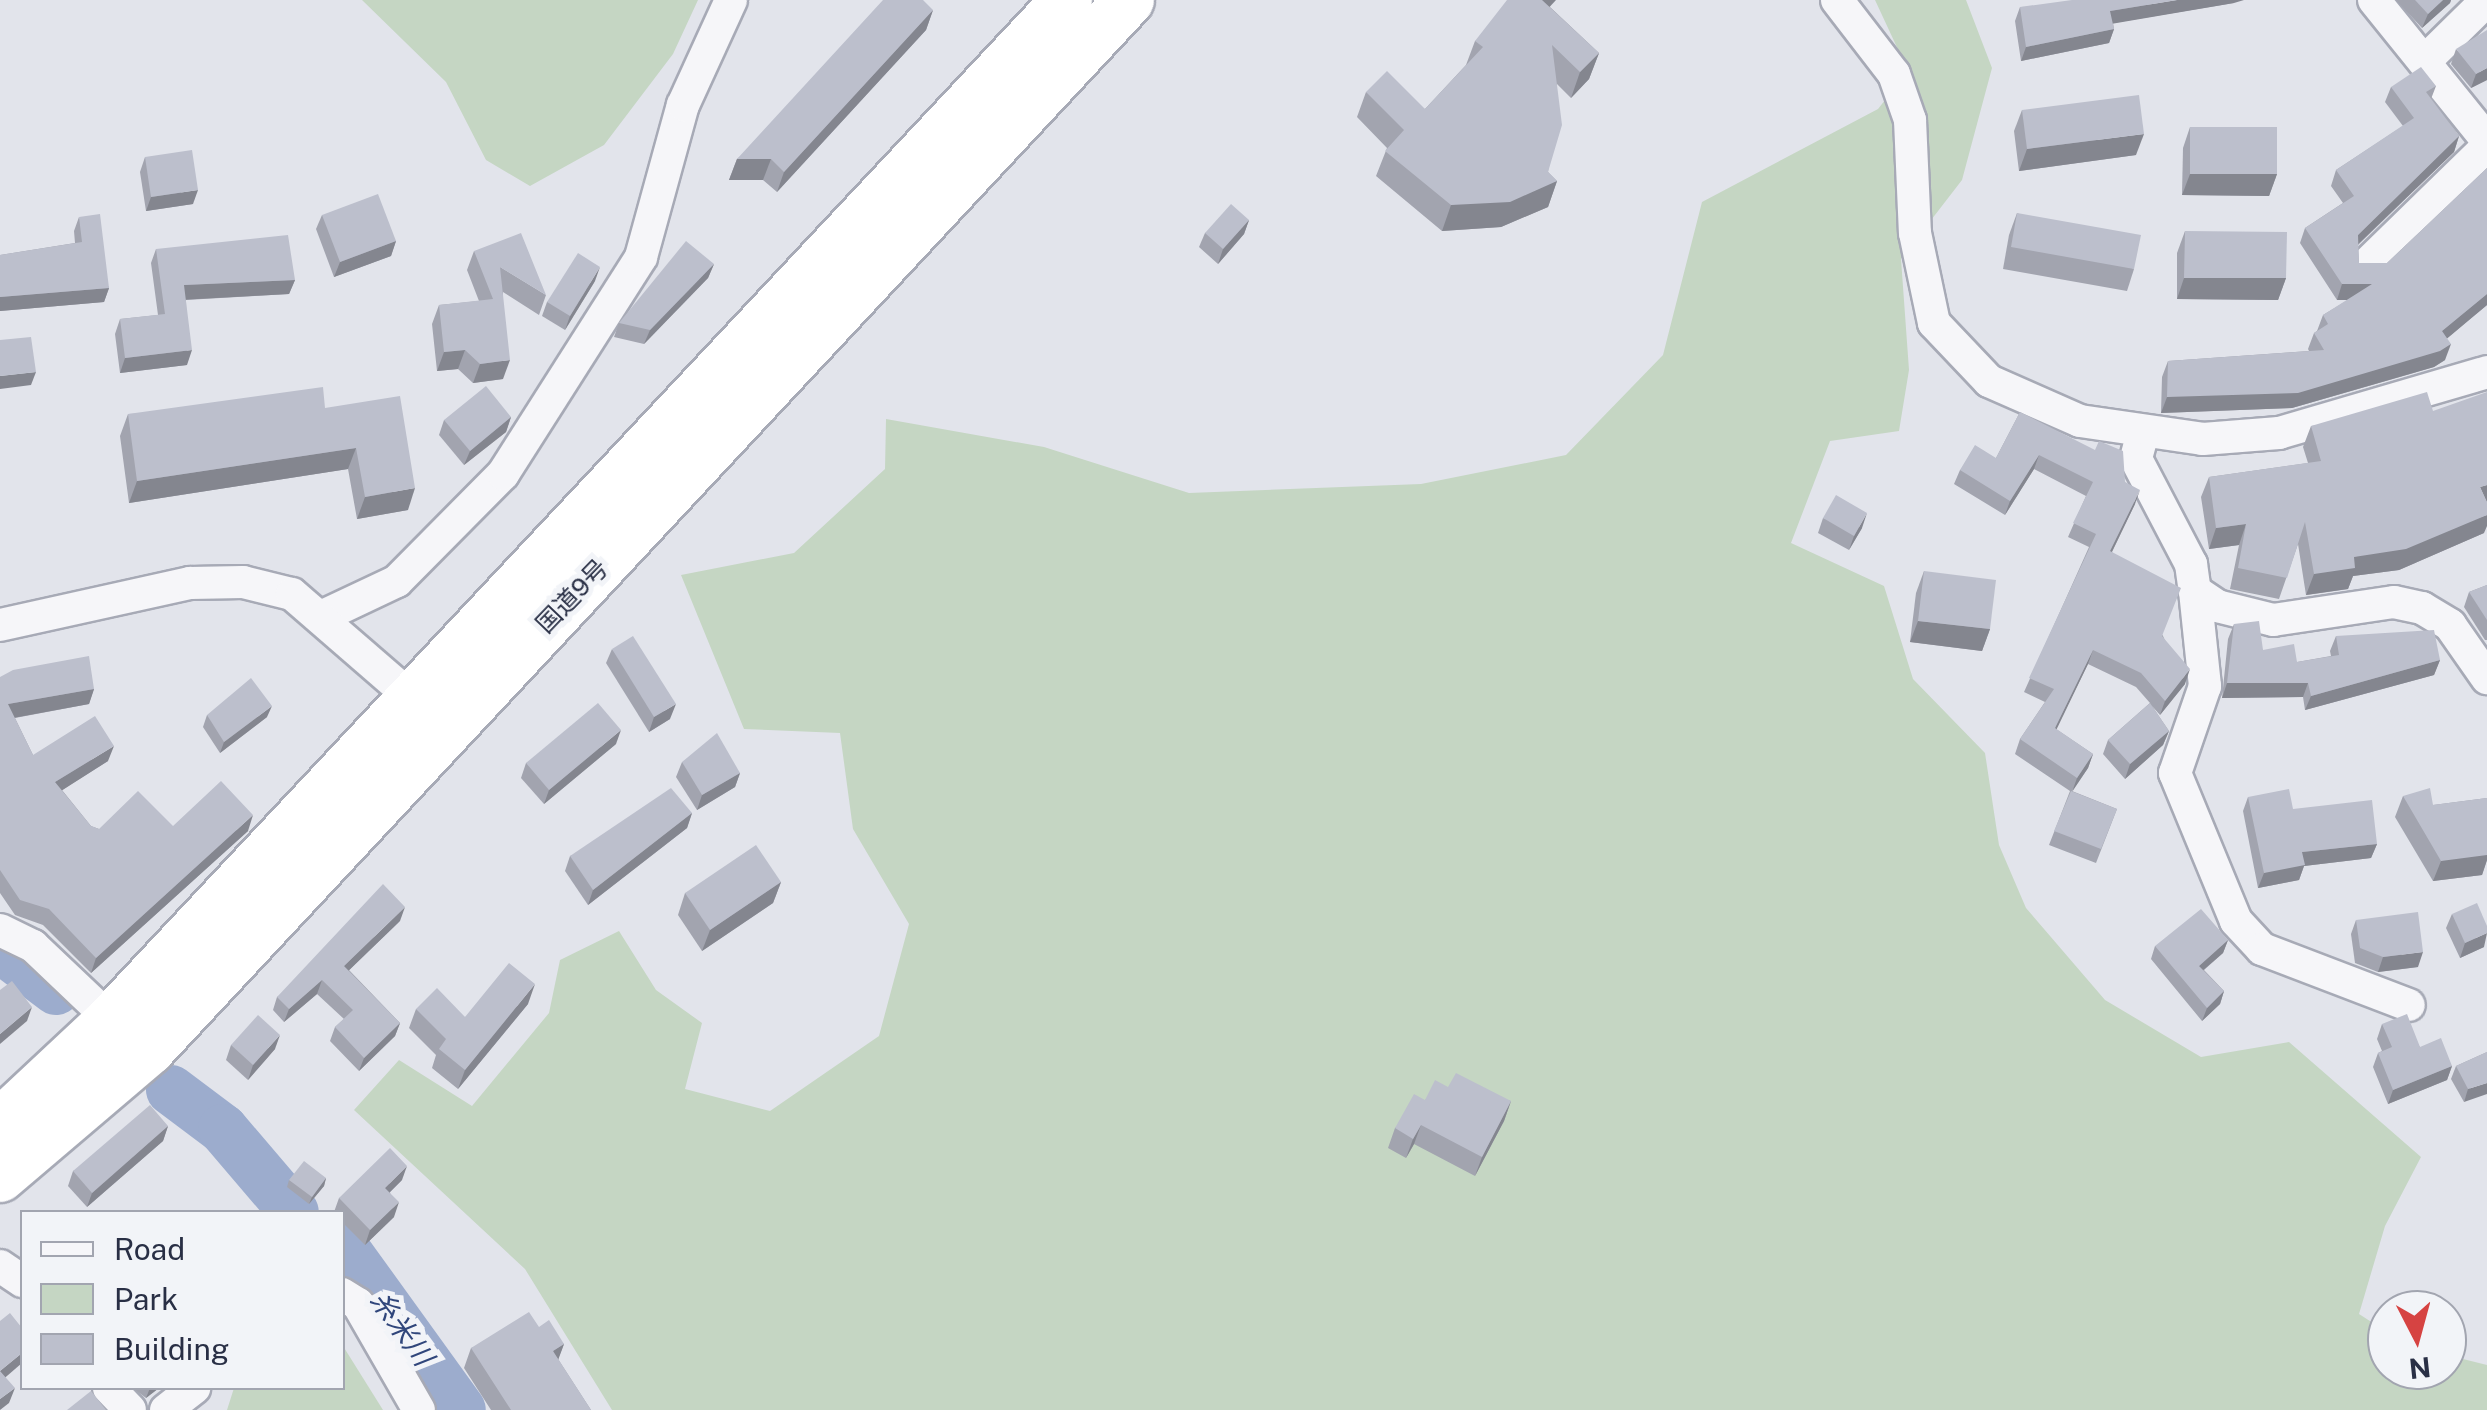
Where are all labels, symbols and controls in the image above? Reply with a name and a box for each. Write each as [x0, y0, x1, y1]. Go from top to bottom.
street label: 国道9号 [530, 553, 614, 639]
legend [20, 1210, 345, 1390]
text: Road [114, 1231, 185, 1267]
text: Park [114, 1281, 178, 1317]
water label: 糸米川 [364, 1284, 440, 1372]
north arrow [2367, 1290, 2467, 1390]
text: Building [114, 1331, 229, 1367]
text: N [2407, 1351, 2433, 1386]

